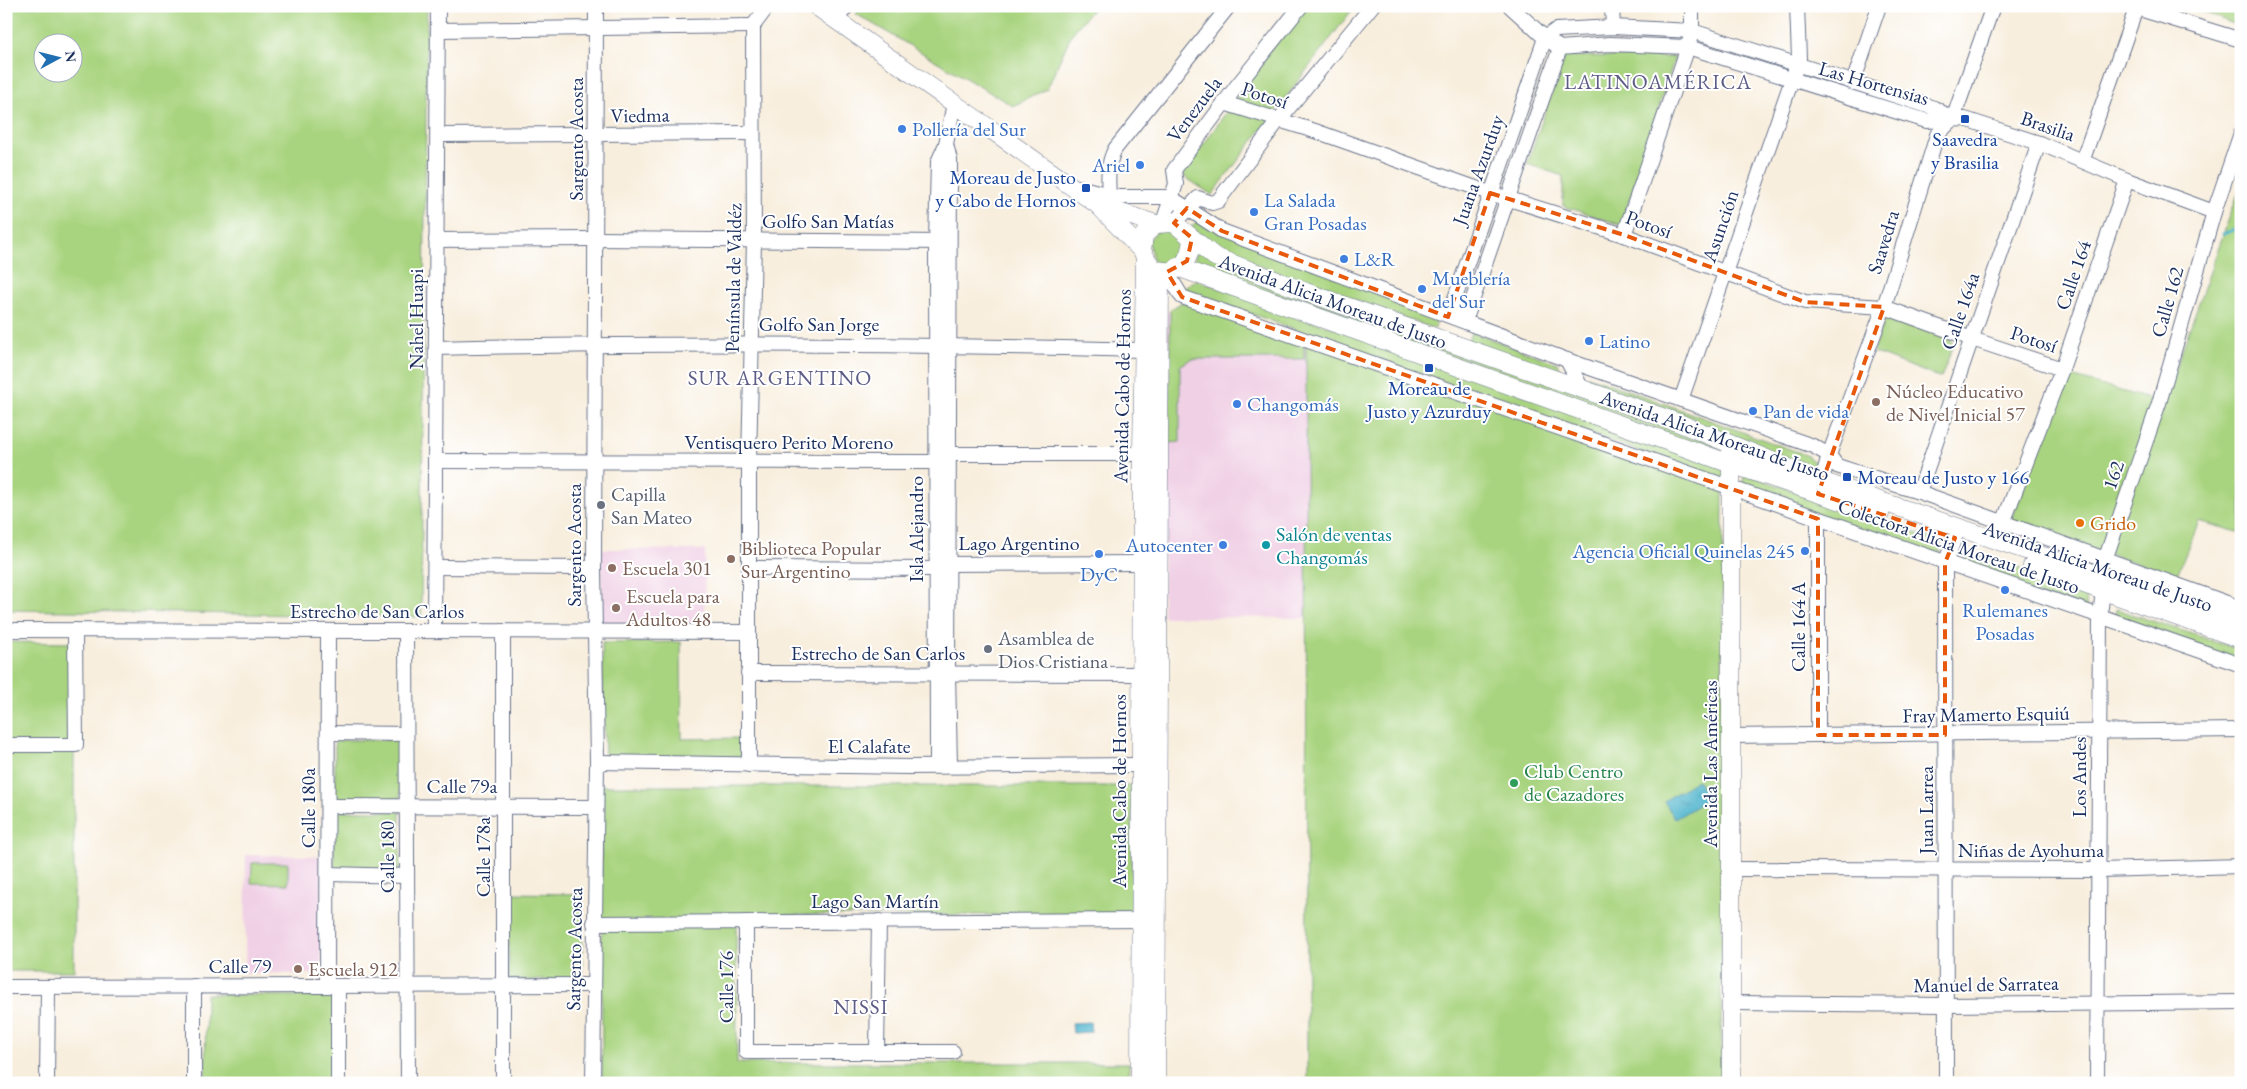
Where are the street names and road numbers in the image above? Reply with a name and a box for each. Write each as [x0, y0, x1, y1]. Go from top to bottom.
street label: Las Hortensias [1816, 55, 1932, 111]
street label: Venezuela [1161, 71, 1227, 147]
street label: Potosí [1238, 75, 1292, 115]
street label: Sargento Acosta [563, 77, 589, 201]
street label: Viedma [610, 101, 670, 129]
street label: Brasilia [2018, 105, 2078, 147]
street label: Juana Azurduy [1445, 111, 1510, 231]
street label: Asunción [1695, 186, 1745, 267]
street label: Península de Valdéz [719, 203, 747, 353]
street label: Potosí [1622, 204, 1676, 244]
street label: Saavedra [1861, 207, 1905, 277]
street label: Golfo San Matías [762, 208, 894, 234]
street label: Calle 164 [2049, 236, 2097, 313]
street label: Avenida Alicia Moreau de Justo [1214, 247, 1451, 354]
street label: Calle 162 [2145, 263, 2190, 340]
street label: Nahel Huapi [403, 269, 429, 369]
street label: Calle 164a [1935, 269, 1985, 353]
street label: Avenida Cabo de Hornos [1107, 289, 1137, 484]
street label: Golfo San Jorge [759, 311, 879, 337]
street label: Potosí [2007, 319, 2061, 359]
street label: Avenida Alicia Moreau de Justo [1596, 383, 1833, 487]
street label: Ventisquero Perito Moreno [685, 429, 894, 455]
street label: 162 [2096, 457, 2130, 493]
street label: Isla Alejandro [903, 476, 929, 582]
street label: Sargento Acosta [561, 483, 587, 607]
street label: Colectora Alicia Moreau de Justo [1835, 492, 2083, 600]
street label: Avenida Alicia Moreau de Justo [1979, 514, 2216, 618]
street label: Lago Argentino [958, 530, 1080, 556]
street label: Calle 164 A [1785, 582, 1811, 672]
street label: Estrecho de San Carlos [290, 598, 464, 624]
street label: Estrecho de San Carlos [791, 640, 965, 666]
street label: Avenida Las Américas [1697, 680, 1723, 849]
street label: Avenida Cabo de Hornos [1106, 694, 1132, 889]
street label: Fray Mamerto Esquiú [1902, 700, 2070, 728]
street label: El Calafate [828, 733, 911, 759]
street label: Los Andes [2066, 737, 2092, 817]
street label: Juan Larrea [1913, 766, 1939, 856]
street label: Calle 180a [295, 768, 321, 848]
street label: Calle 79a [427, 773, 497, 799]
street label: Calle 178a [470, 817, 496, 897]
street label: Calle 180 [374, 820, 400, 893]
street label: Niñas de Ayohuma [1958, 837, 2104, 863]
street label: Sargento Acosta [560, 887, 588, 1011]
street label: Lago San Martín [811, 888, 939, 914]
street label: Calle 176 [713, 950, 739, 1023]
street label: Calle 79 [209, 953, 272, 979]
street label: Manuel de Sarratea [1913, 970, 2059, 998]

